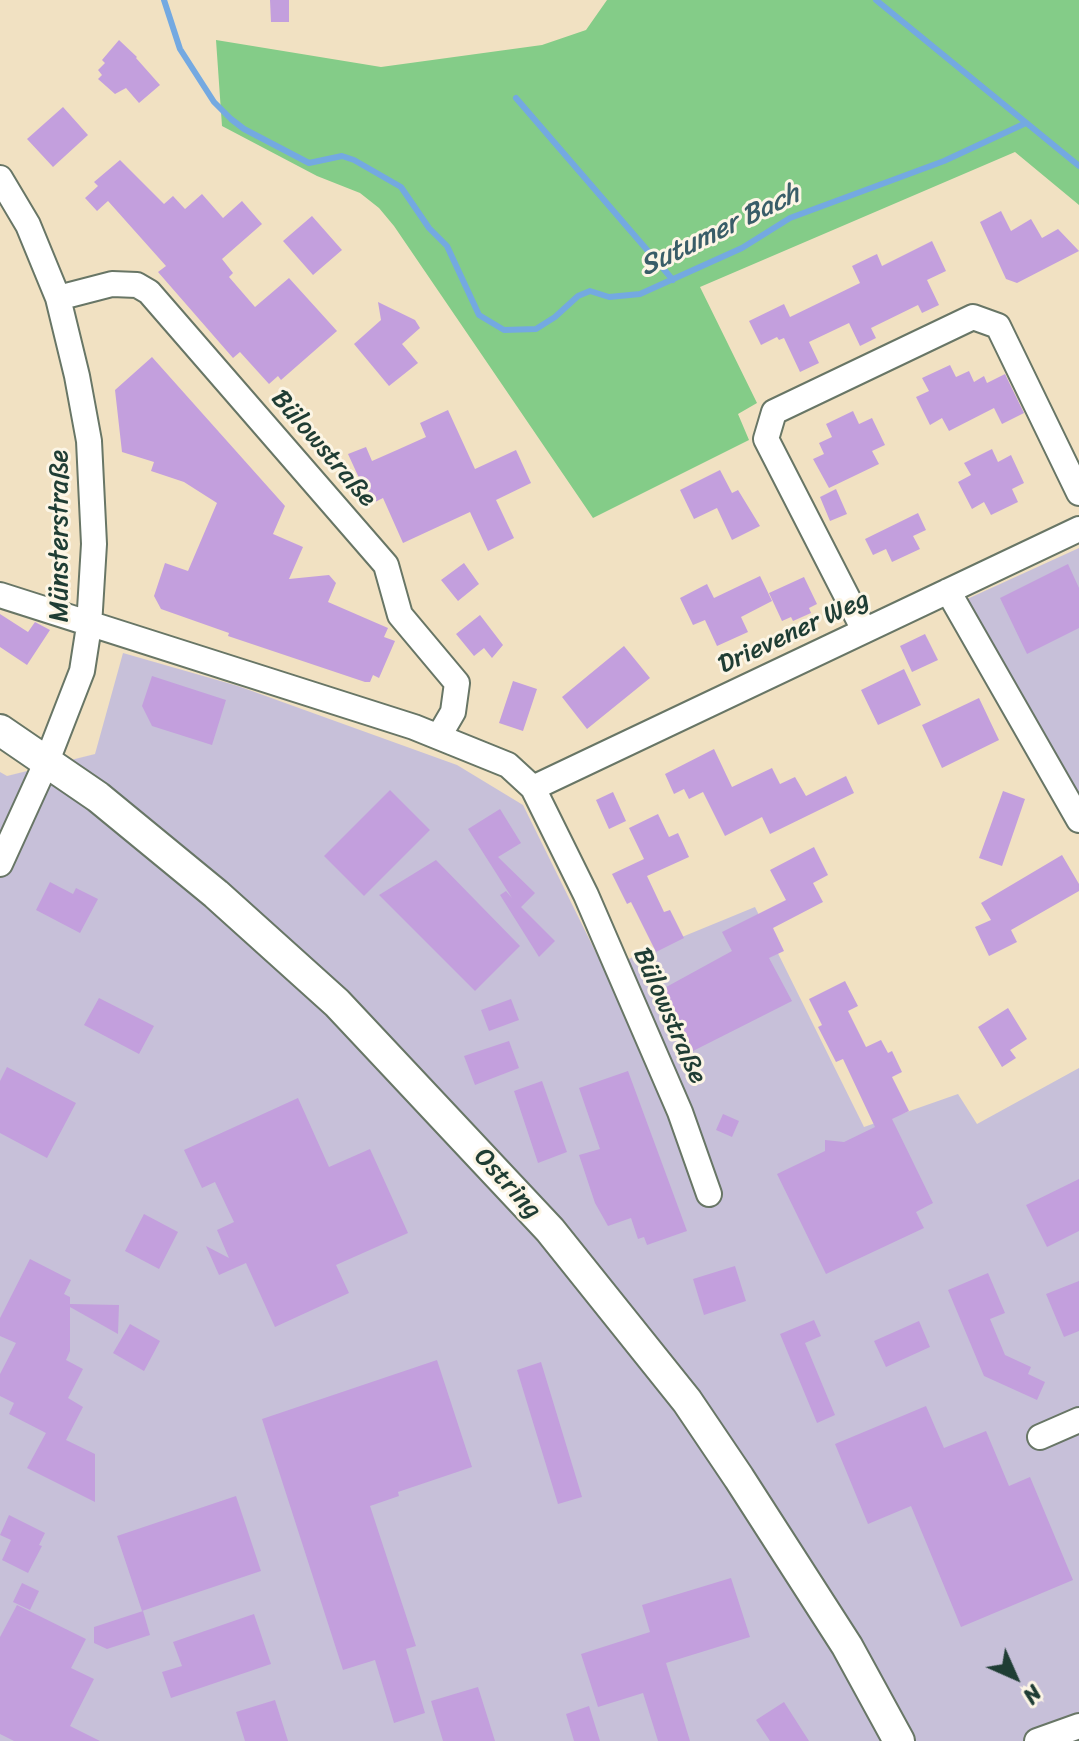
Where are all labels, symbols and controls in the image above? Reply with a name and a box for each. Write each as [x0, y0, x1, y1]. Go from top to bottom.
water label: Sutumer Bach [634, 178, 806, 284]
street label: Bülowstraße [264, 384, 382, 514]
street label: Münsterstraße [44, 450, 76, 622]
street label: Drievener Weg [714, 584, 874, 682]
street label: Bülowstraße [625, 943, 713, 1089]
street label: Ostring [467, 1142, 547, 1226]
north arrow [975, 1637, 1055, 1717]
text: N [1013, 1675, 1052, 1714]

